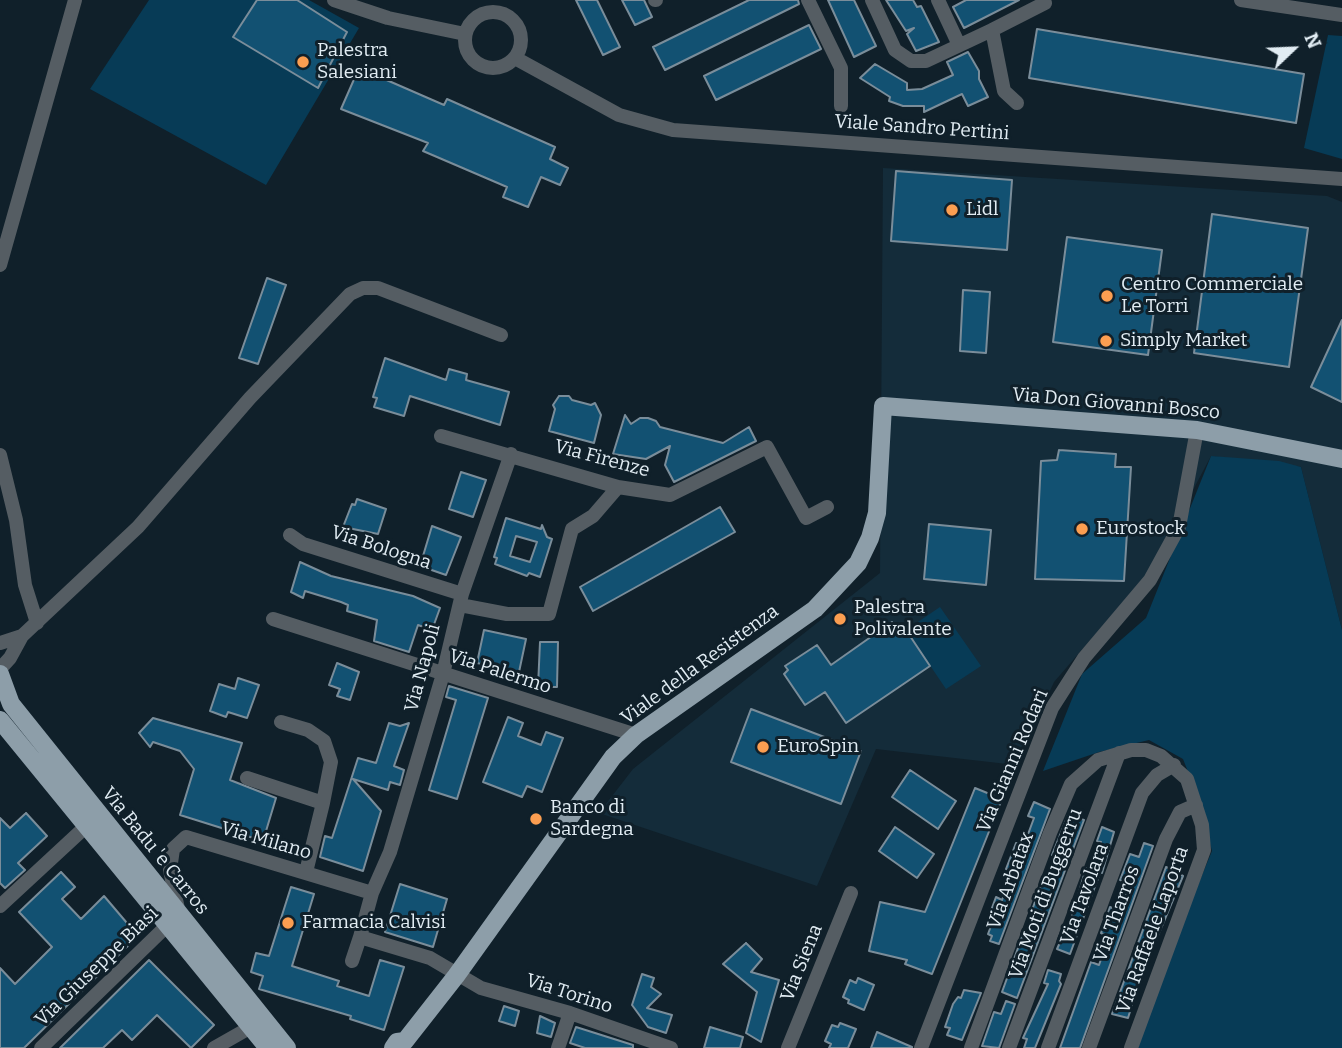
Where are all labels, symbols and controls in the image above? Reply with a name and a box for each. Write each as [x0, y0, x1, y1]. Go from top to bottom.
north arrow [1258, 14, 1328, 84]
text: N [1299, 29, 1326, 52]
place label: Palestra Salesiani [317, 40, 397, 84]
marker: Palestra Salesiani [295, 54, 311, 70]
street label: Viale Sandro Pertini [834, 111, 1010, 145]
place label: Lidl [966, 199, 999, 221]
marker: Lidl [944, 202, 960, 218]
place label: Centro Commerciale Le Torri [1121, 274, 1303, 318]
marker: Centro Commerciale Le Torri [1099, 288, 1115, 304]
place label: Simply Market [1120, 330, 1247, 352]
marker: Simply Market [1098, 333, 1114, 349]
street label: Via Don Giovanni Bosco [1011, 384, 1221, 424]
street label: Via Firenze [552, 435, 652, 483]
place label: Eurostock [1096, 518, 1185, 540]
street label: Via Bologna [328, 521, 434, 575]
marker: Eurostock [1074, 521, 1090, 537]
place label: Palestra Polivalente [854, 597, 952, 641]
street label: Viale della Resistenza [617, 600, 783, 730]
marker: Palestra Polivalente [832, 611, 848, 627]
street label: Via Napoli [400, 621, 446, 715]
street label: Via Palermo [446, 645, 554, 699]
street label: Via Gianni Rodari [973, 686, 1053, 836]
place label: EuroSpin [777, 736, 859, 758]
marker: EuroSpin [755, 739, 771, 755]
street label: Via Badu 'e Carros [97, 783, 213, 919]
place label: Banco di Sardegna [550, 797, 634, 841]
street label: Via Moti di Buggerru [1005, 806, 1087, 982]
marker: Banco di Sardegna [528, 811, 544, 827]
street label: Via Milano [218, 817, 314, 865]
street label: Via Arbatax [983, 829, 1039, 933]
street label: Via Tavolara [1056, 840, 1114, 948]
street label: Via Raffaele Laporta [1112, 843, 1194, 1017]
street label: Via Tharros [1089, 863, 1145, 965]
street label: Via Giuseppe Biasi [31, 902, 163, 1032]
place label: Farmacia Calvisi [302, 912, 446, 934]
marker: Farmacia Calvisi [280, 915, 296, 931]
street label: Via Siena [776, 921, 828, 1005]
street label: Via Torino [523, 969, 615, 1019]

